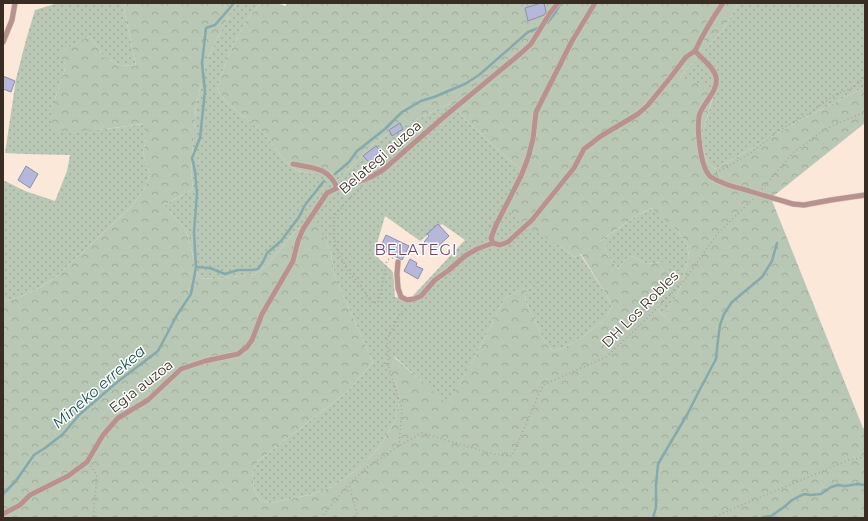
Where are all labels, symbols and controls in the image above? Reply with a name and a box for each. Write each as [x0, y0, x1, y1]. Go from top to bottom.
street label: Belategi auzoa [335, 116, 425, 198]
district label: BELATEGI [374, 240, 458, 259]
street label: DH Los Robles [598, 267, 682, 351]
water label: Mineko errekea [48, 341, 149, 432]
street label: Egia auzoa [105, 355, 177, 417]

